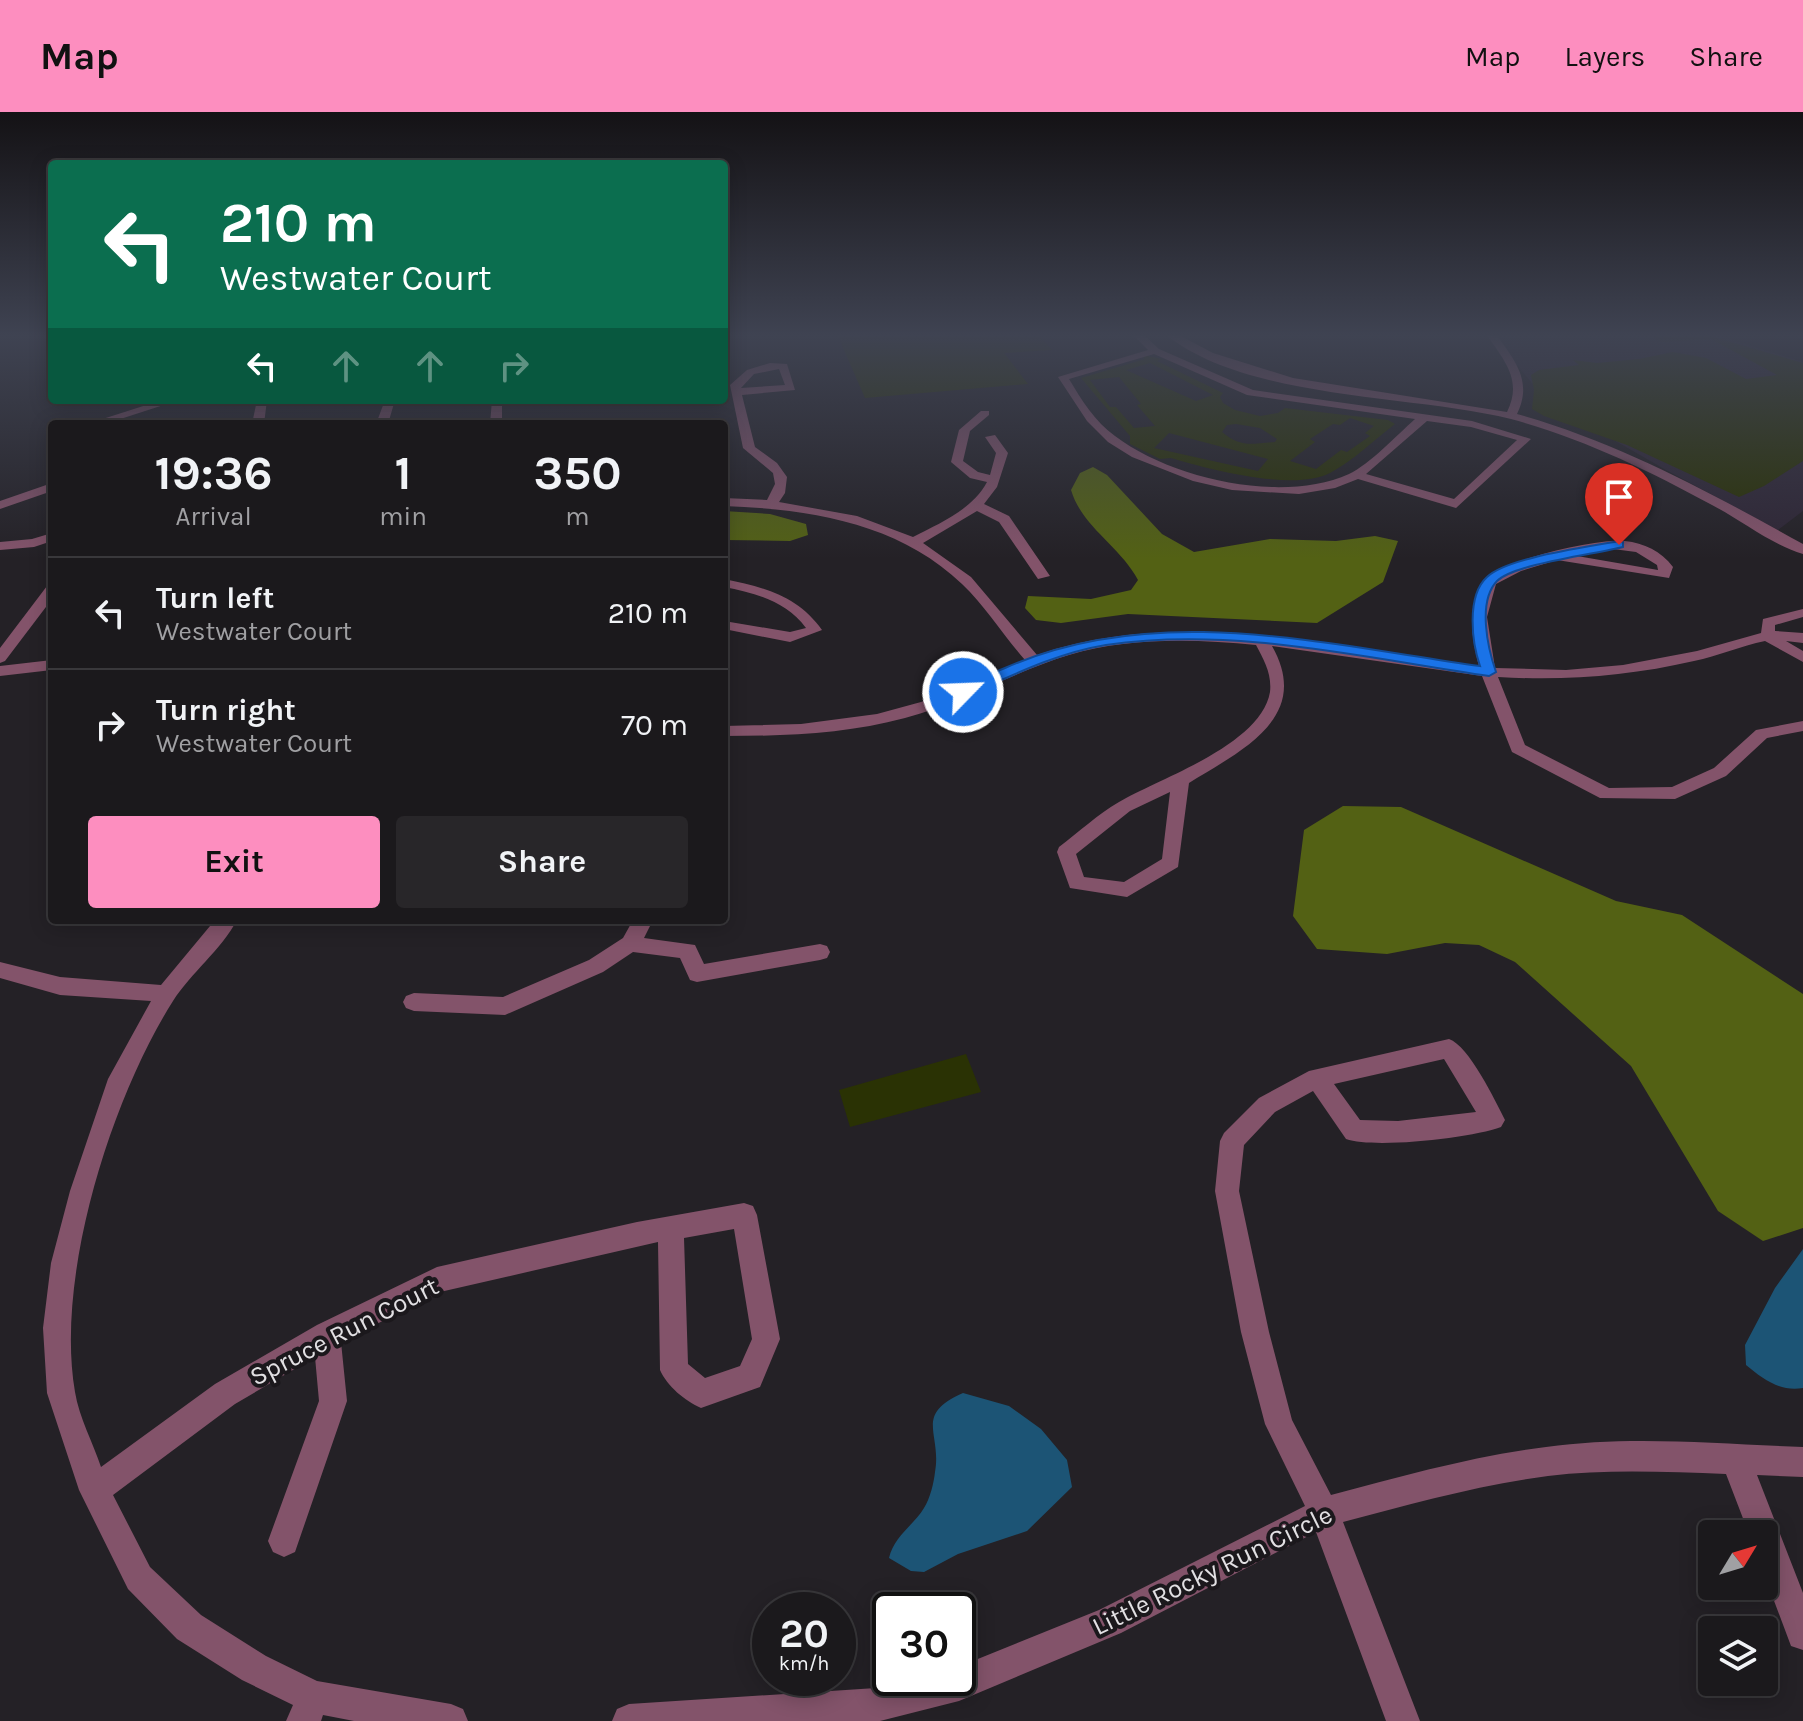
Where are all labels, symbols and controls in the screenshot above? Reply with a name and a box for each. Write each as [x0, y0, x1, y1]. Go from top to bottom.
text: Map [40, 34, 119, 79]
text: Map [1465, 40, 1520, 73]
text: Layers [1564, 40, 1645, 73]
text: Share [1689, 40, 1763, 73]
text: 210 m [220, 190, 377, 255]
icon: left [88, 192, 192, 296]
text: Westwater Court [220, 257, 492, 299]
icon: left [240, 344, 284, 388]
icon: ahead [324, 344, 368, 388]
icon: ahead [408, 344, 452, 388]
icon: right [492, 344, 536, 388]
text: 19:36 [154, 445, 273, 501]
text: 1 [395, 445, 412, 501]
text: 350 [533, 445, 622, 501]
pin [1585, 463, 1653, 545]
icon: arrive [1597, 475, 1641, 519]
text: Arrival [176, 501, 252, 532]
text: min [379, 501, 427, 532]
text: m [565, 501, 590, 532]
text: Turn left [156, 580, 274, 616]
icon: left [88, 591, 132, 635]
text: 210 m [608, 595, 688, 631]
text: Westwater Court [156, 616, 352, 647]
position arrow [921, 650, 1005, 734]
text: Turn right [156, 692, 296, 728]
icon: right [88, 703, 132, 747]
text: 70 m [621, 707, 688, 743]
text: Westwater Court [156, 728, 352, 759]
button: Exit [88, 816, 380, 908]
button: Share [396, 816, 688, 908]
street label: Spruce Run Court [245, 1270, 444, 1392]
street label: Little Rocky Run Circle [1087, 1499, 1337, 1642]
north arrow [1698, 1520, 1778, 1600]
map controls [1698, 1520, 1778, 1696]
speed limit sign: 30 [872, 1592, 976, 1696]
text: 20 [779, 1610, 829, 1657]
button: layers [1698, 1616, 1778, 1696]
text: km/h [779, 1652, 829, 1675]

